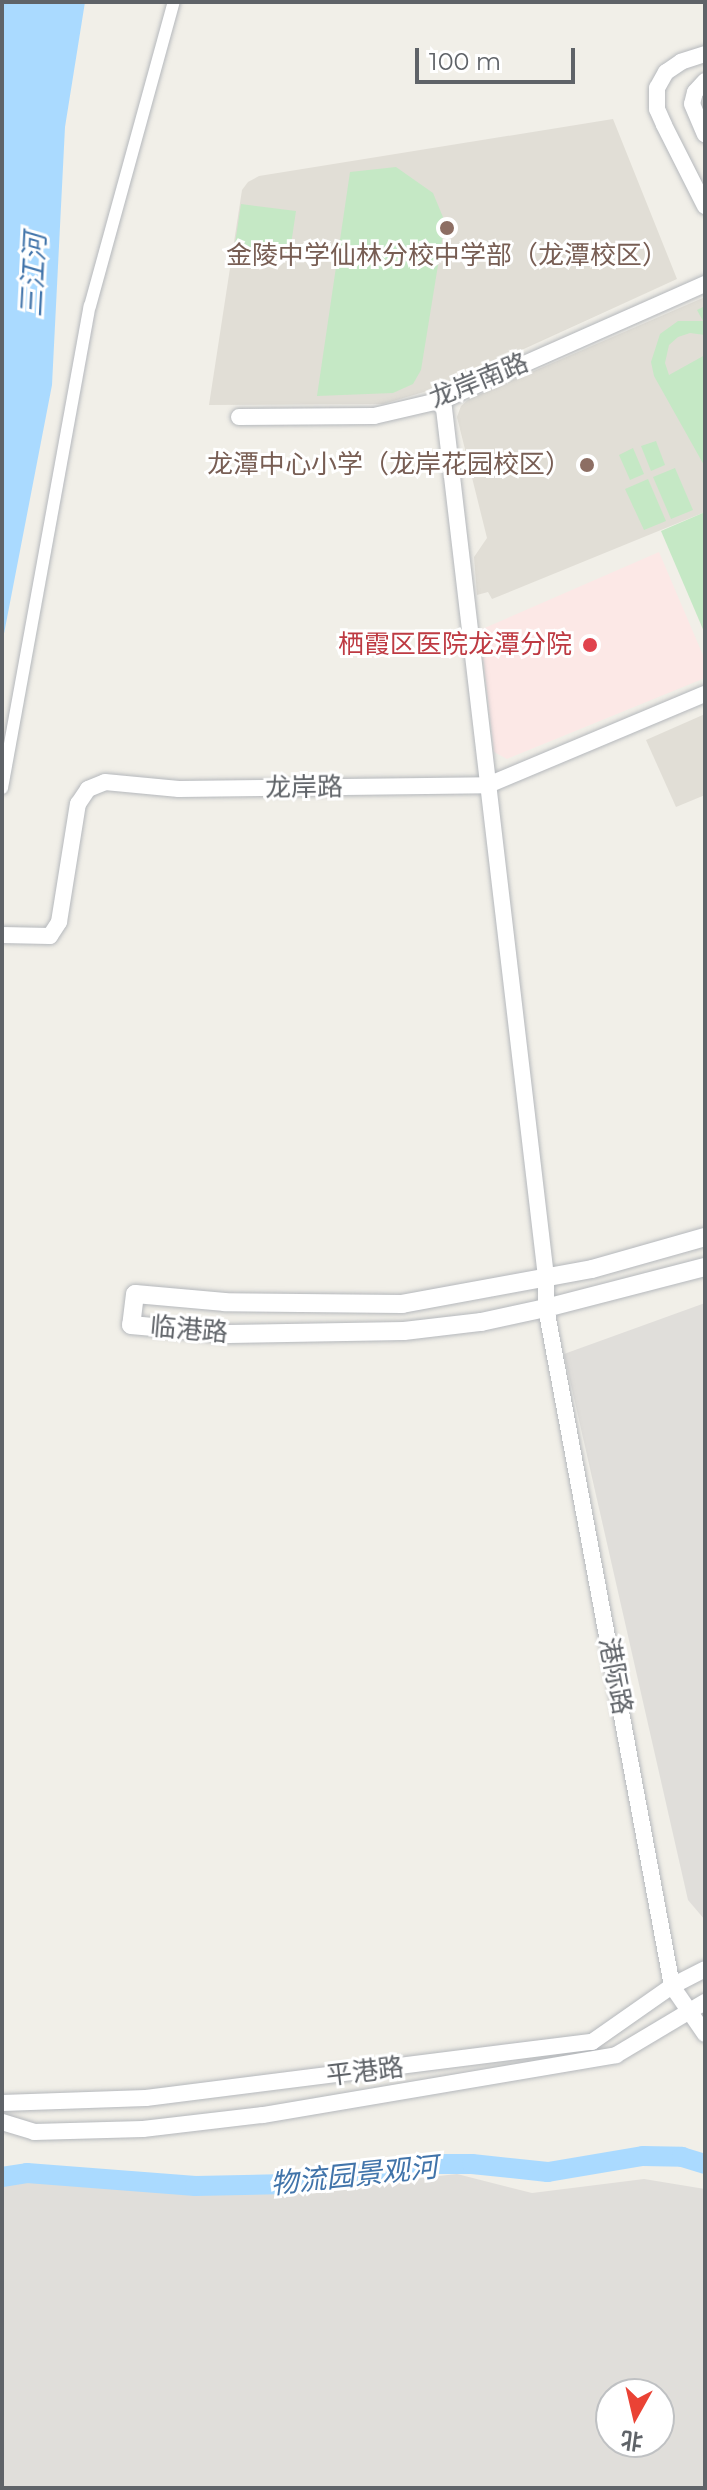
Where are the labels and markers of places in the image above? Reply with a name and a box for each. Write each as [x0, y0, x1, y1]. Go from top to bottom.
marker: 金陵中学仙林分校中学部（龙潭校区） [438, 219, 456, 237]
place label: 金陵中学仙林分校中学部（龙潭校区） [226, 240, 668, 272]
place label: 龙潭中心小学（龙岸花园校区） [207, 449, 571, 481]
marker: 龙潭中心小学（龙岸花园校区） [578, 456, 596, 474]
place label: 栖霞区医院龙潭分院 [338, 629, 572, 661]
marker: 栖霞区医院龙潭分院 [579, 634, 601, 656]

